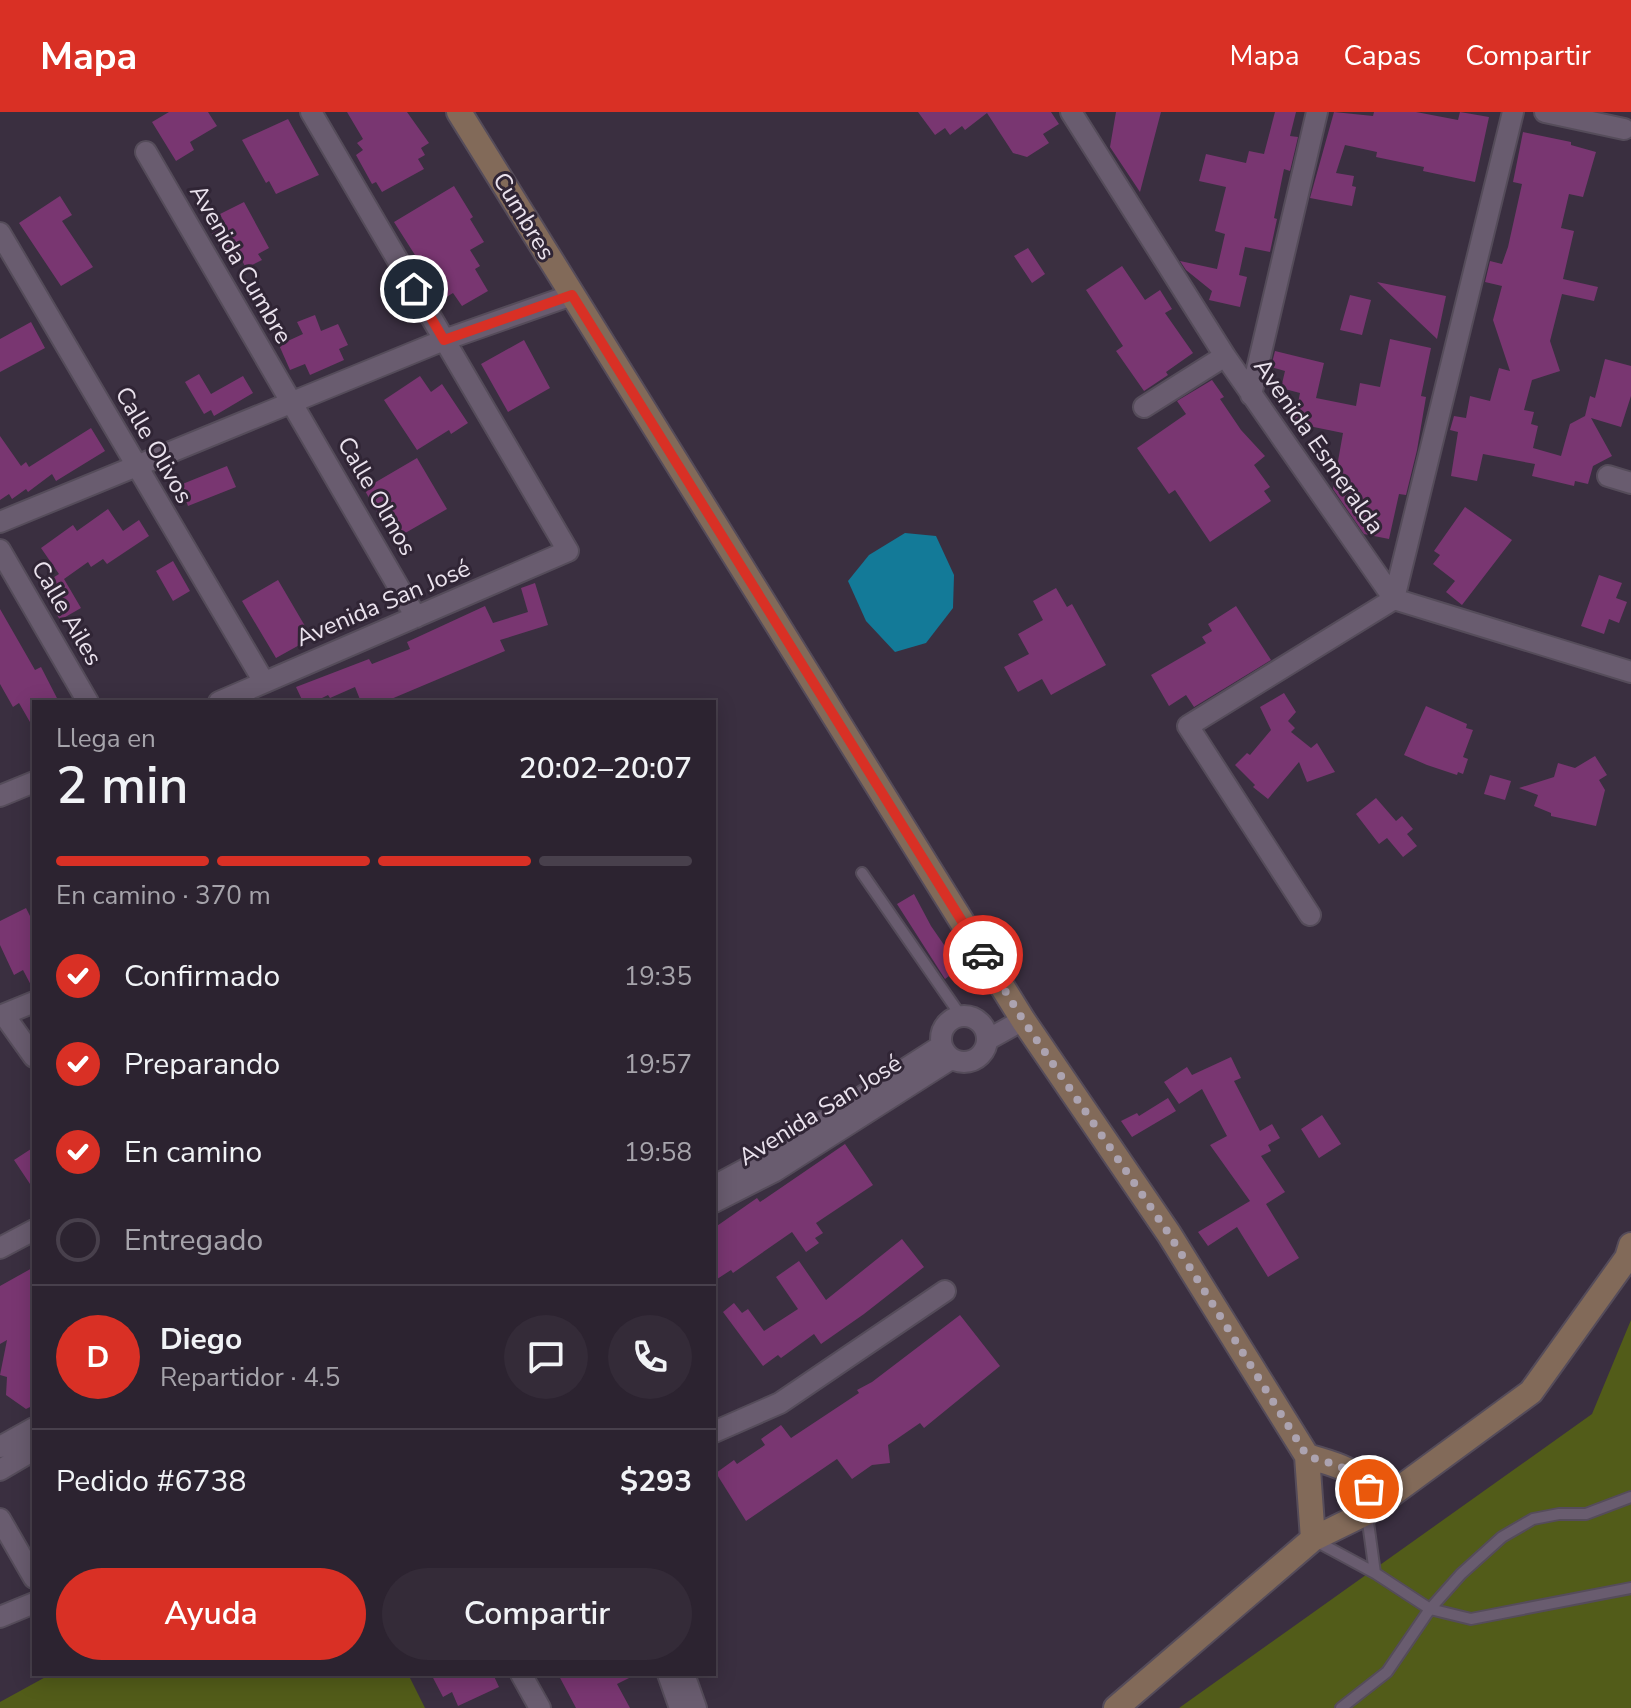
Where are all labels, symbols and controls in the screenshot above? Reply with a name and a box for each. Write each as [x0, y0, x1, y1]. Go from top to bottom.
text: Mapa [40, 31, 137, 82]
text: Mapa [1230, 37, 1299, 75]
text: Capas [1343, 37, 1421, 75]
text: Compartir [1465, 37, 1591, 75]
street label: Cumbres [485, 166, 563, 266]
street label: Avenida Cumbre [182, 178, 300, 350]
pin [380, 255, 448, 323]
icon: home [392, 267, 436, 311]
street label: Avenida Esmeralda [1246, 352, 1392, 540]
street label: Calle Olivos [108, 381, 200, 509]
street label: Calle Olmos [330, 431, 424, 561]
street label: Avenida San José [291, 552, 475, 654]
street label: Calle Ailes [24, 555, 110, 671]
text: Llega en [56, 721, 156, 756]
text: 20:02–20:07 [519, 748, 692, 789]
text: 2 min [56, 750, 189, 821]
text: En camino · 370 m [56, 878, 271, 913]
courier [943, 915, 1023, 995]
icon: car [961, 933, 1005, 977]
icon: check [56, 954, 100, 998]
text: Confirmado [124, 956, 280, 997]
text: 19:35 [624, 959, 692, 994]
icon: check [56, 1042, 100, 1086]
text: Preparando [124, 1044, 280, 1085]
text: 19:57 [624, 1047, 692, 1082]
street label: Avenida San José [732, 1047, 908, 1173]
icon: check [56, 1130, 100, 1174]
text: En camino [124, 1132, 262, 1173]
text: 19:58 [624, 1135, 692, 1170]
text: Entregado [124, 1220, 263, 1261]
button: chat [504, 1315, 588, 1399]
button: phone [608, 1315, 692, 1399]
text: Diego [160, 1319, 242, 1360]
text: D [87, 1337, 109, 1378]
text: Repartidor · 4.5 [160, 1360, 340, 1395]
pin [1335, 1455, 1403, 1523]
text: Pedido #6738 [56, 1461, 247, 1502]
text: $293 [620, 1461, 692, 1502]
icon: bag [1347, 1467, 1391, 1511]
button: Ayuda [56, 1568, 366, 1660]
button: Compartir [382, 1568, 692, 1660]

